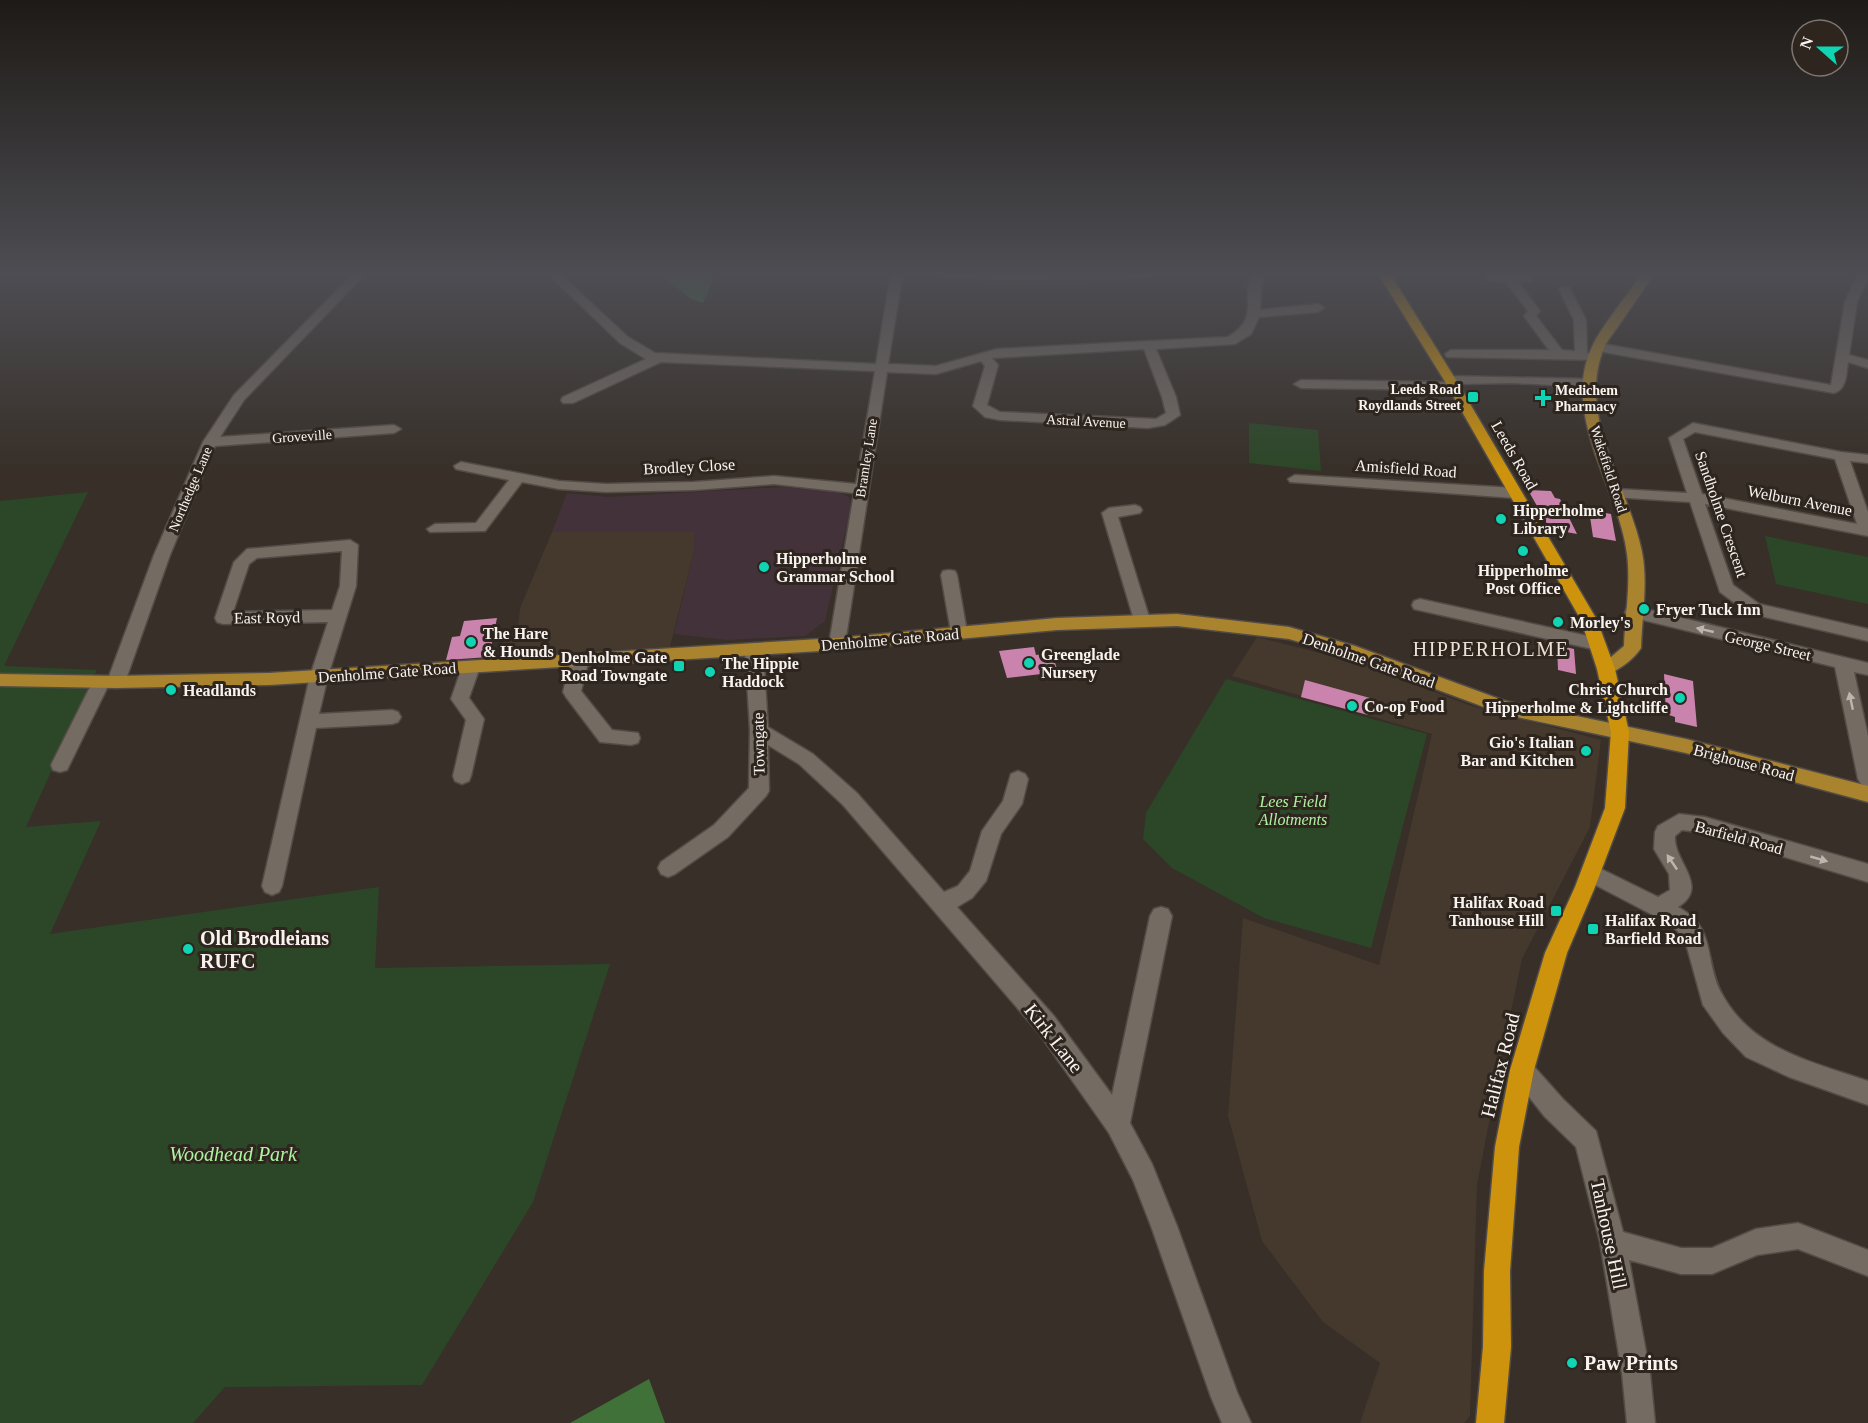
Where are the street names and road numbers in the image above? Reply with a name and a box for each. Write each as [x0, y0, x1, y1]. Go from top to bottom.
street label: Astral Avenue [1046, 412, 1126, 431]
street label: Bramley Lane [853, 418, 880, 499]
street label: Leeds Road [1488, 418, 1541, 492]
street label: Wakefield Road [1587, 424, 1630, 514]
street label: Groveville [272, 427, 332, 446]
street label: Northedge Lane [166, 445, 215, 534]
street label: Sandholme Crescent [1692, 449, 1751, 580]
street label: Brodley Close [643, 456, 735, 478]
street label: Amisfield Road [1355, 456, 1457, 481]
street label: Welburn Avenue [1746, 482, 1854, 519]
street label: East Royd [234, 608, 300, 628]
street label: Denholme Gate Road [820, 625, 960, 654]
street label: George Street [1723, 627, 1813, 665]
street label: Denholme Gate Road [1301, 630, 1437, 691]
street label: Denholme Gate Road [317, 659, 457, 686]
street label: Towngate [749, 712, 769, 776]
street label: Brighouse Road [1691, 741, 1796, 785]
street label: Barfield Road [1693, 818, 1785, 857]
street label: Kirk Lane [1020, 999, 1088, 1077]
street label: Halifax Road [1476, 1010, 1524, 1120]
street label: Tanhouse Hill [1587, 1177, 1632, 1292]

